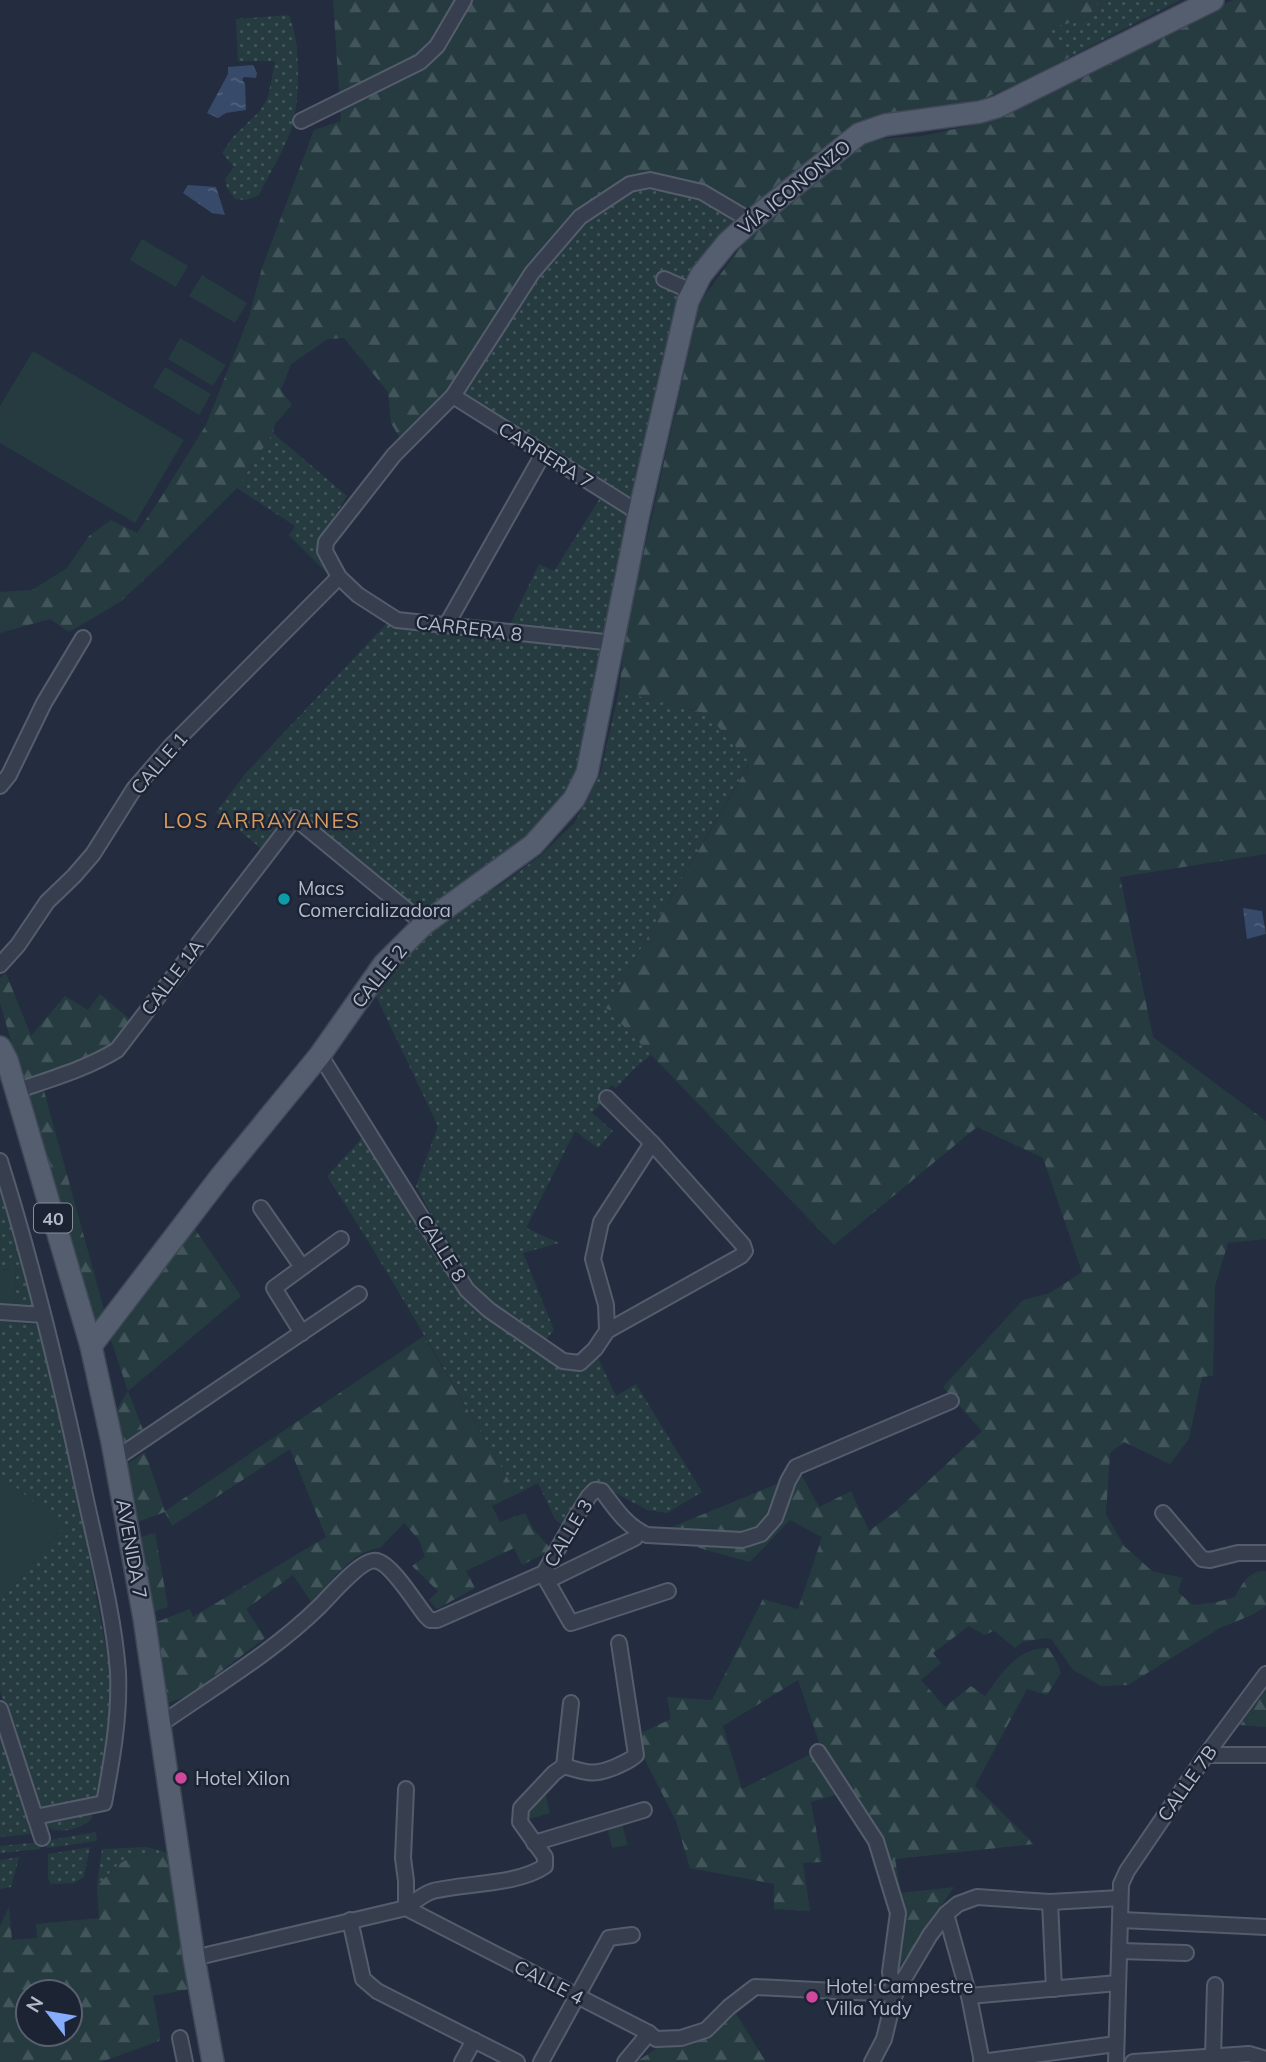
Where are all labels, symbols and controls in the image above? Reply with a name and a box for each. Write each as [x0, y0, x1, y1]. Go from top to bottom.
street label: VÍA ICONONZO [733, 134, 855, 240]
street label: CARRERA 7 [494, 416, 598, 494]
street label: CARRERA 8 [414, 610, 524, 646]
street label: CALLE 1 [125, 727, 193, 799]
district label: LOS ARRAYANES [163, 807, 361, 833]
place label: Macs Comercializadora [298, 876, 451, 922]
marker: Macs Comercializadora [276, 891, 292, 907]
street label: CALLE 1A [136, 934, 208, 1020]
street label: CALLE 2 [346, 939, 412, 1013]
road number: 40 [34, 1204, 72, 1232]
street label: CALLE 8 [412, 1210, 472, 1286]
street label: CALLE 3 [538, 1495, 598, 1571]
street label: AVENIDA 7 [111, 1497, 153, 1601]
street label: CALLE 7B [1152, 1740, 1222, 1826]
place label: Hotel Xilon [195, 1766, 290, 1790]
marker: Hotel Xilon [173, 1770, 189, 1786]
street label: CALLE 4 [510, 1954, 588, 2010]
place label: Hotel Campestre Villa Yudy [826, 1974, 973, 2020]
north arrow [14, 1978, 84, 2048]
marker: Hotel Campestre Villa Yudy [804, 1989, 820, 2005]
text: N [20, 1992, 48, 2017]

